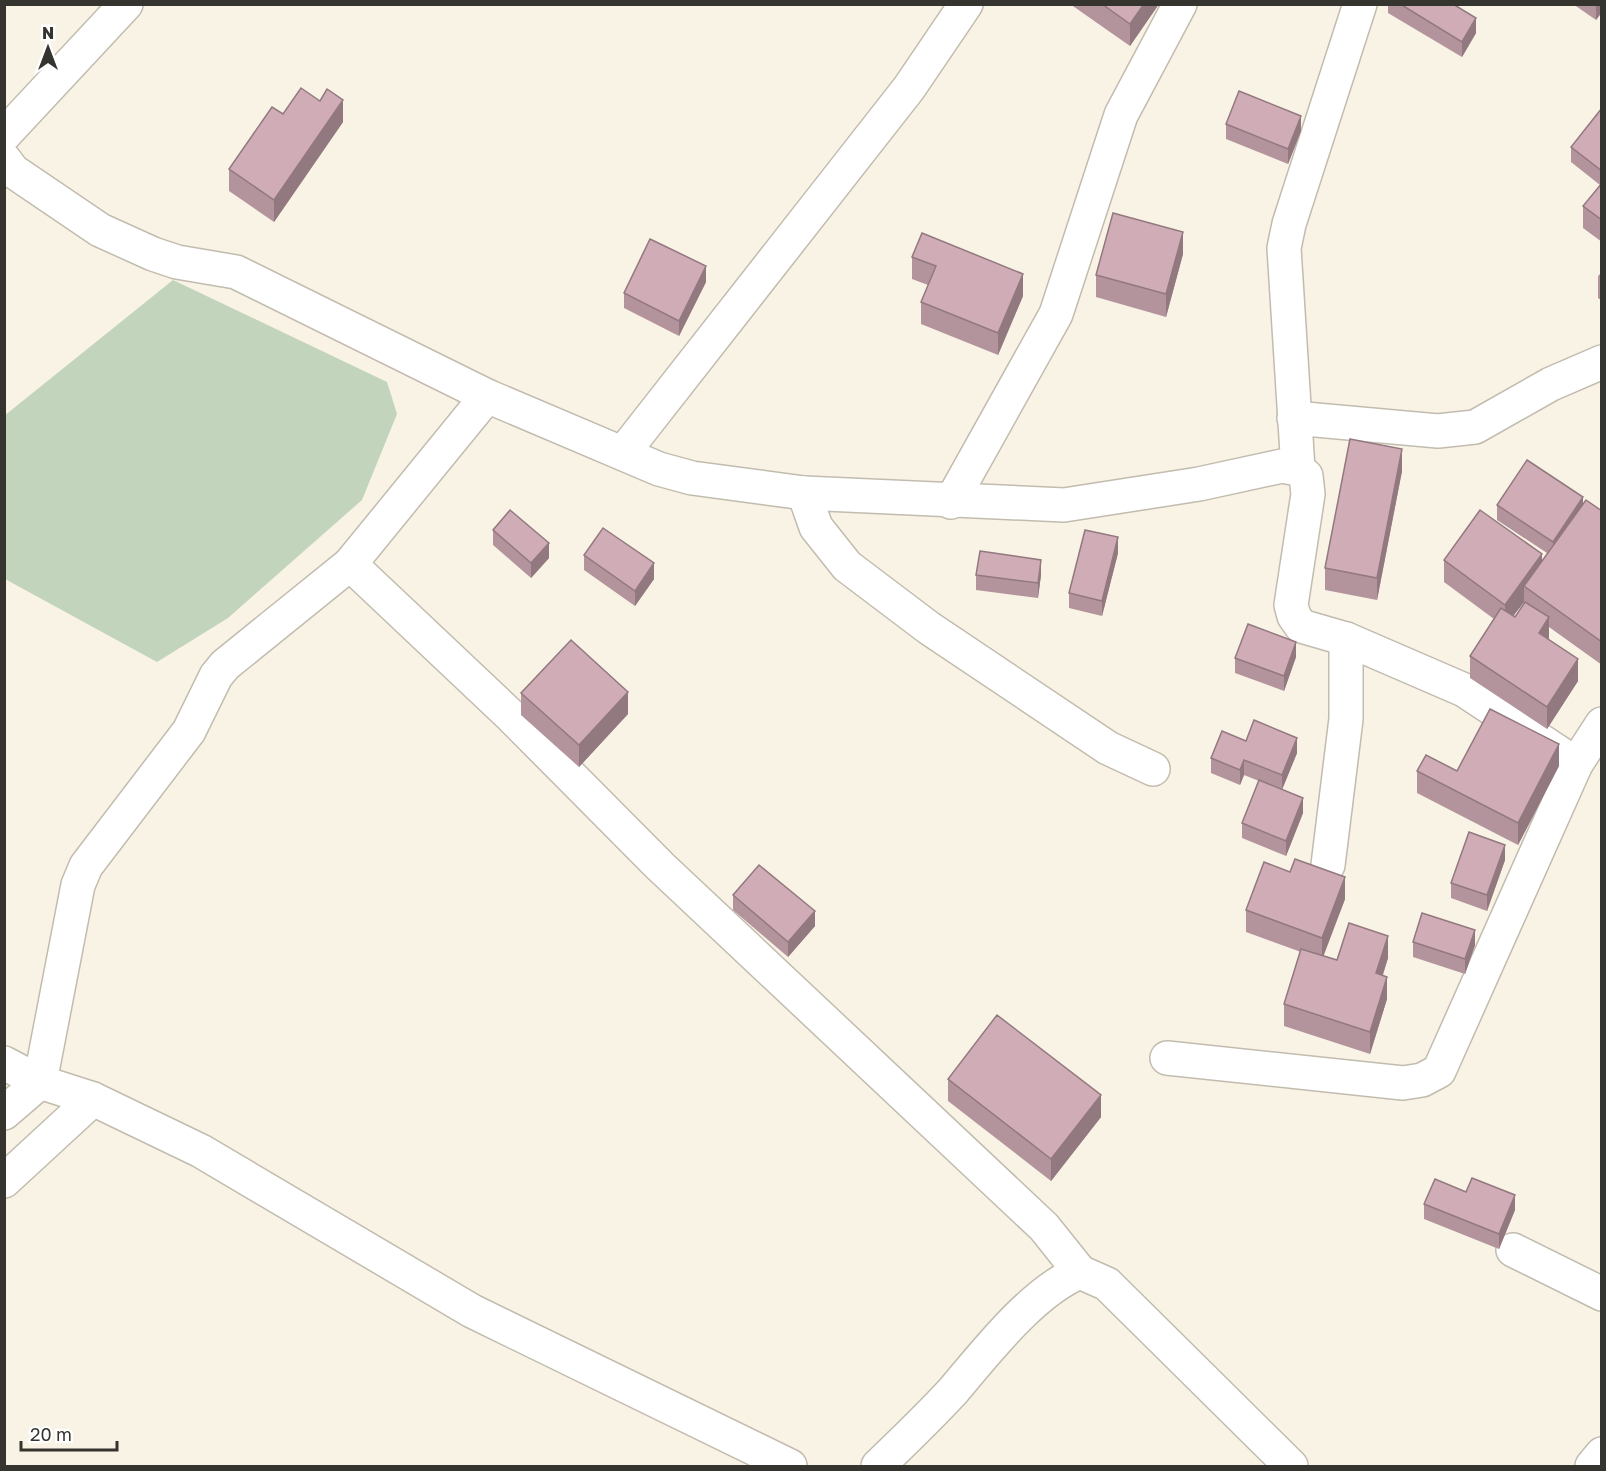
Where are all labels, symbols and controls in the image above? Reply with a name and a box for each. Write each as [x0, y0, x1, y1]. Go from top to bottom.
north arrow [18, 18, 78, 78]
text: N [42, 23, 54, 43]
scale bar [21, 1414, 117, 1452]
text: 20 m [30, 1423, 72, 1445]

